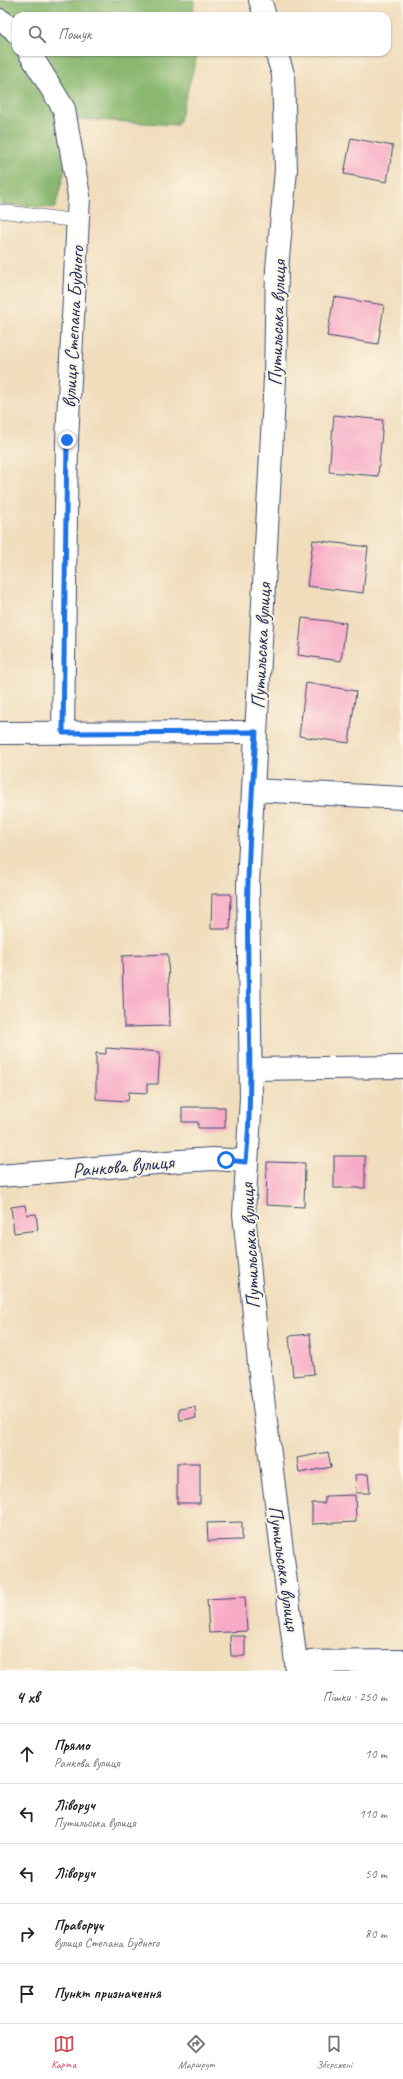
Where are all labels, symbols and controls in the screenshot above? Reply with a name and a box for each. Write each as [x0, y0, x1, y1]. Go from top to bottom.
search box [12, 12, 391, 56]
icon: search [26, 23, 48, 45]
text: Пошук [58, 25, 91, 44]
street label: вулиця Степана Будного [56, 245, 90, 409]
street label: Путильська вулиця [262, 258, 292, 386]
route end [58, 431, 76, 449]
street label: Путильська вулиця [245, 580, 277, 709]
street label: Ранкова вулиця [71, 1149, 177, 1183]
route start [217, 1151, 235, 1169]
street label: Путильська вулиця [234, 1180, 266, 1309]
street label: Путильська вулиця [263, 1504, 305, 1634]
text: 4 хв [16, 1687, 39, 1708]
text: Пішки · 250 m [323, 1689, 387, 1705]
text: Прямо [54, 1736, 90, 1755]
icon: ahead [16, 1743, 38, 1765]
text: 10 m [365, 1746, 387, 1762]
text: Ранкова вулиця [54, 1755, 120, 1771]
text: Ліворуч [54, 1796, 95, 1815]
icon: left [16, 1803, 38, 1825]
text: 110 m [359, 1806, 387, 1822]
text: Путильська вулиця [54, 1815, 136, 1831]
icon: left [16, 1863, 38, 1885]
text: Ліворуч [54, 1864, 95, 1883]
text: 50 m [365, 1866, 387, 1882]
text: Праворуч [54, 1916, 103, 1935]
icon: right [16, 1923, 38, 1945]
text: 80 m [365, 1926, 387, 1942]
text: вулиця Степана Будного [54, 1935, 159, 1951]
icon: arrive [16, 1983, 38, 2005]
text: Пункт призначення [54, 1984, 161, 2003]
tab: Карта [51, 2033, 76, 2071]
tab: Маршрут [178, 2033, 214, 2071]
tab: Збережені [316, 2033, 352, 2071]

